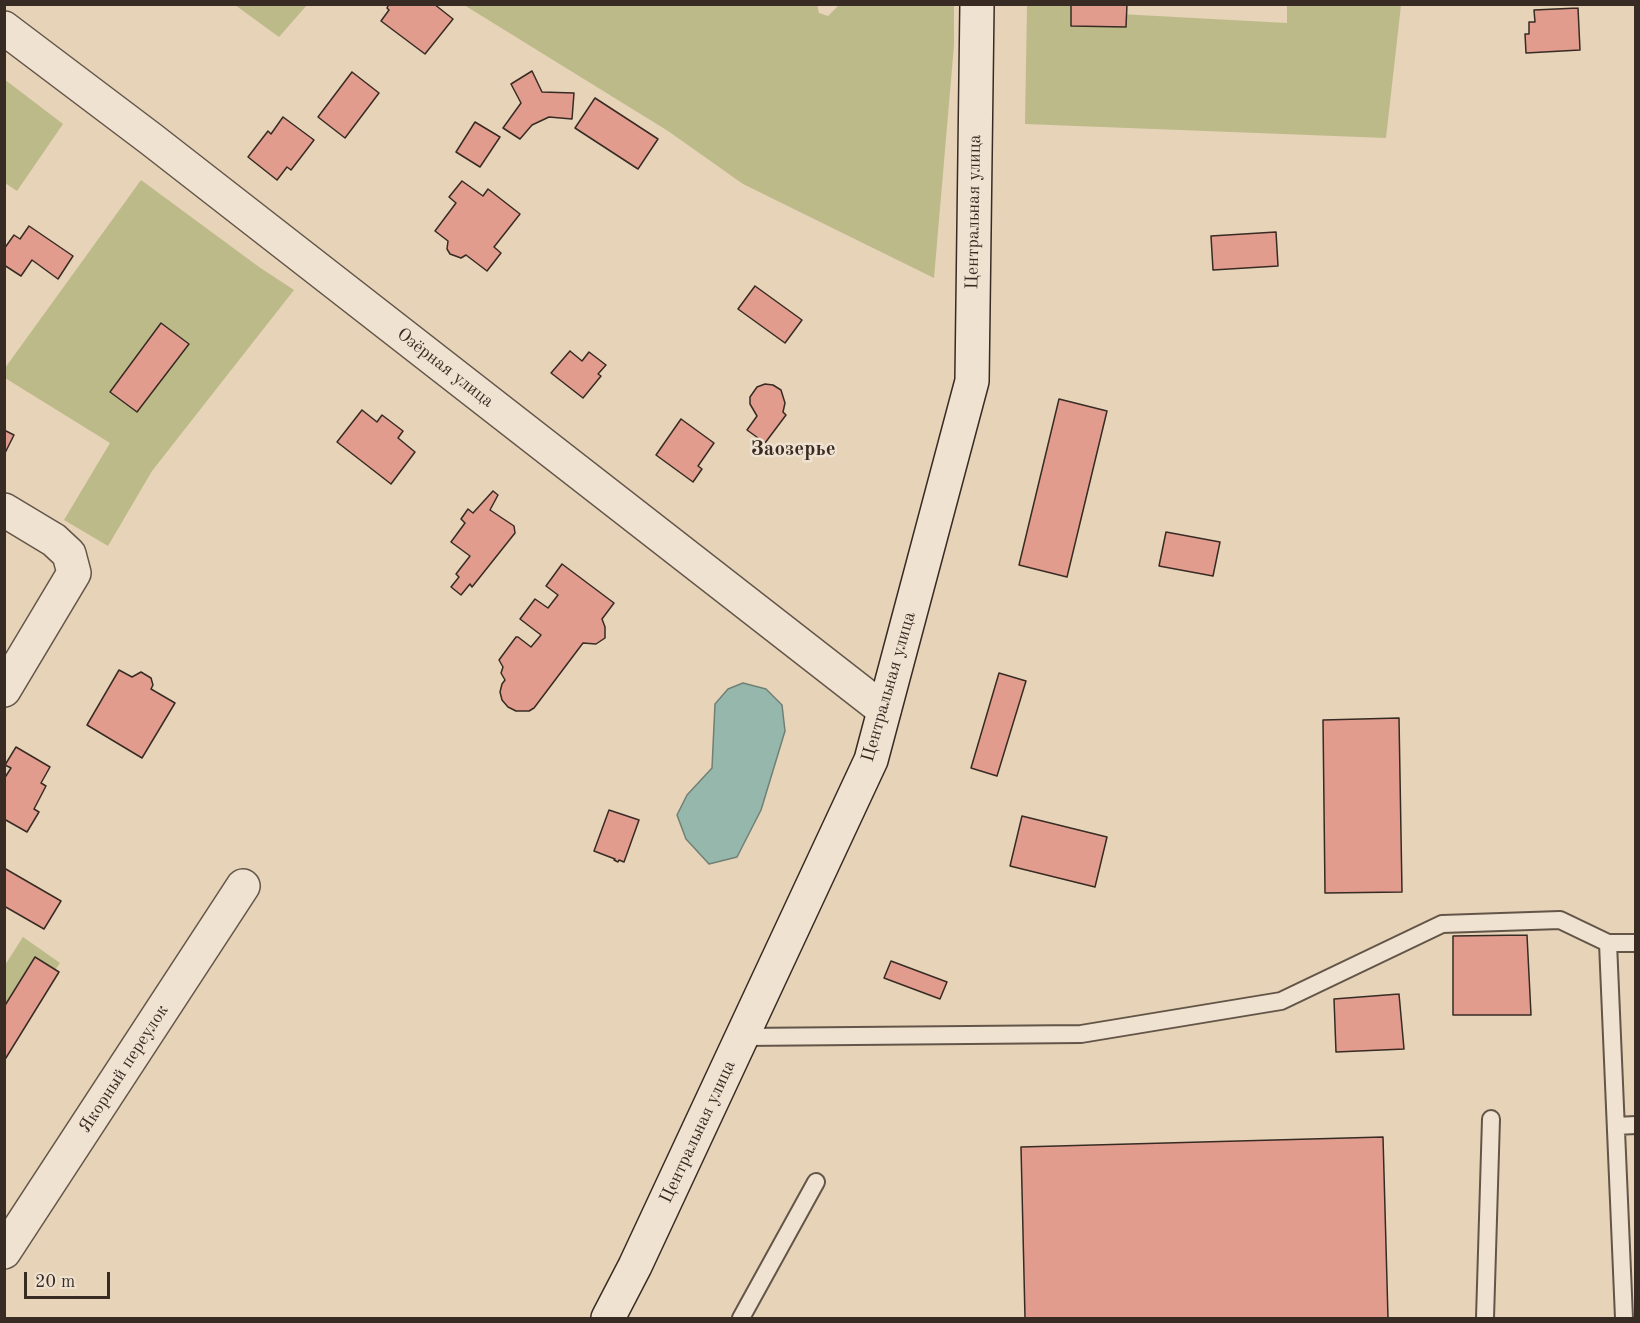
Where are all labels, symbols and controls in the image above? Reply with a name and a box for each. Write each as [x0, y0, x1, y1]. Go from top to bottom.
street label: Центральная улица [962, 134, 986, 290]
street label: Озёрная улица [392, 323, 498, 413]
district label: Заозерье [750, 436, 836, 462]
street label: Центральная улица [857, 610, 921, 764]
street label: Якорный переулок [74, 1001, 174, 1137]
street label: Центральная улица [655, 1057, 741, 1207]
scale bar [27, 1260, 112, 1298]
text: 20 m [35, 1273, 75, 1291]

